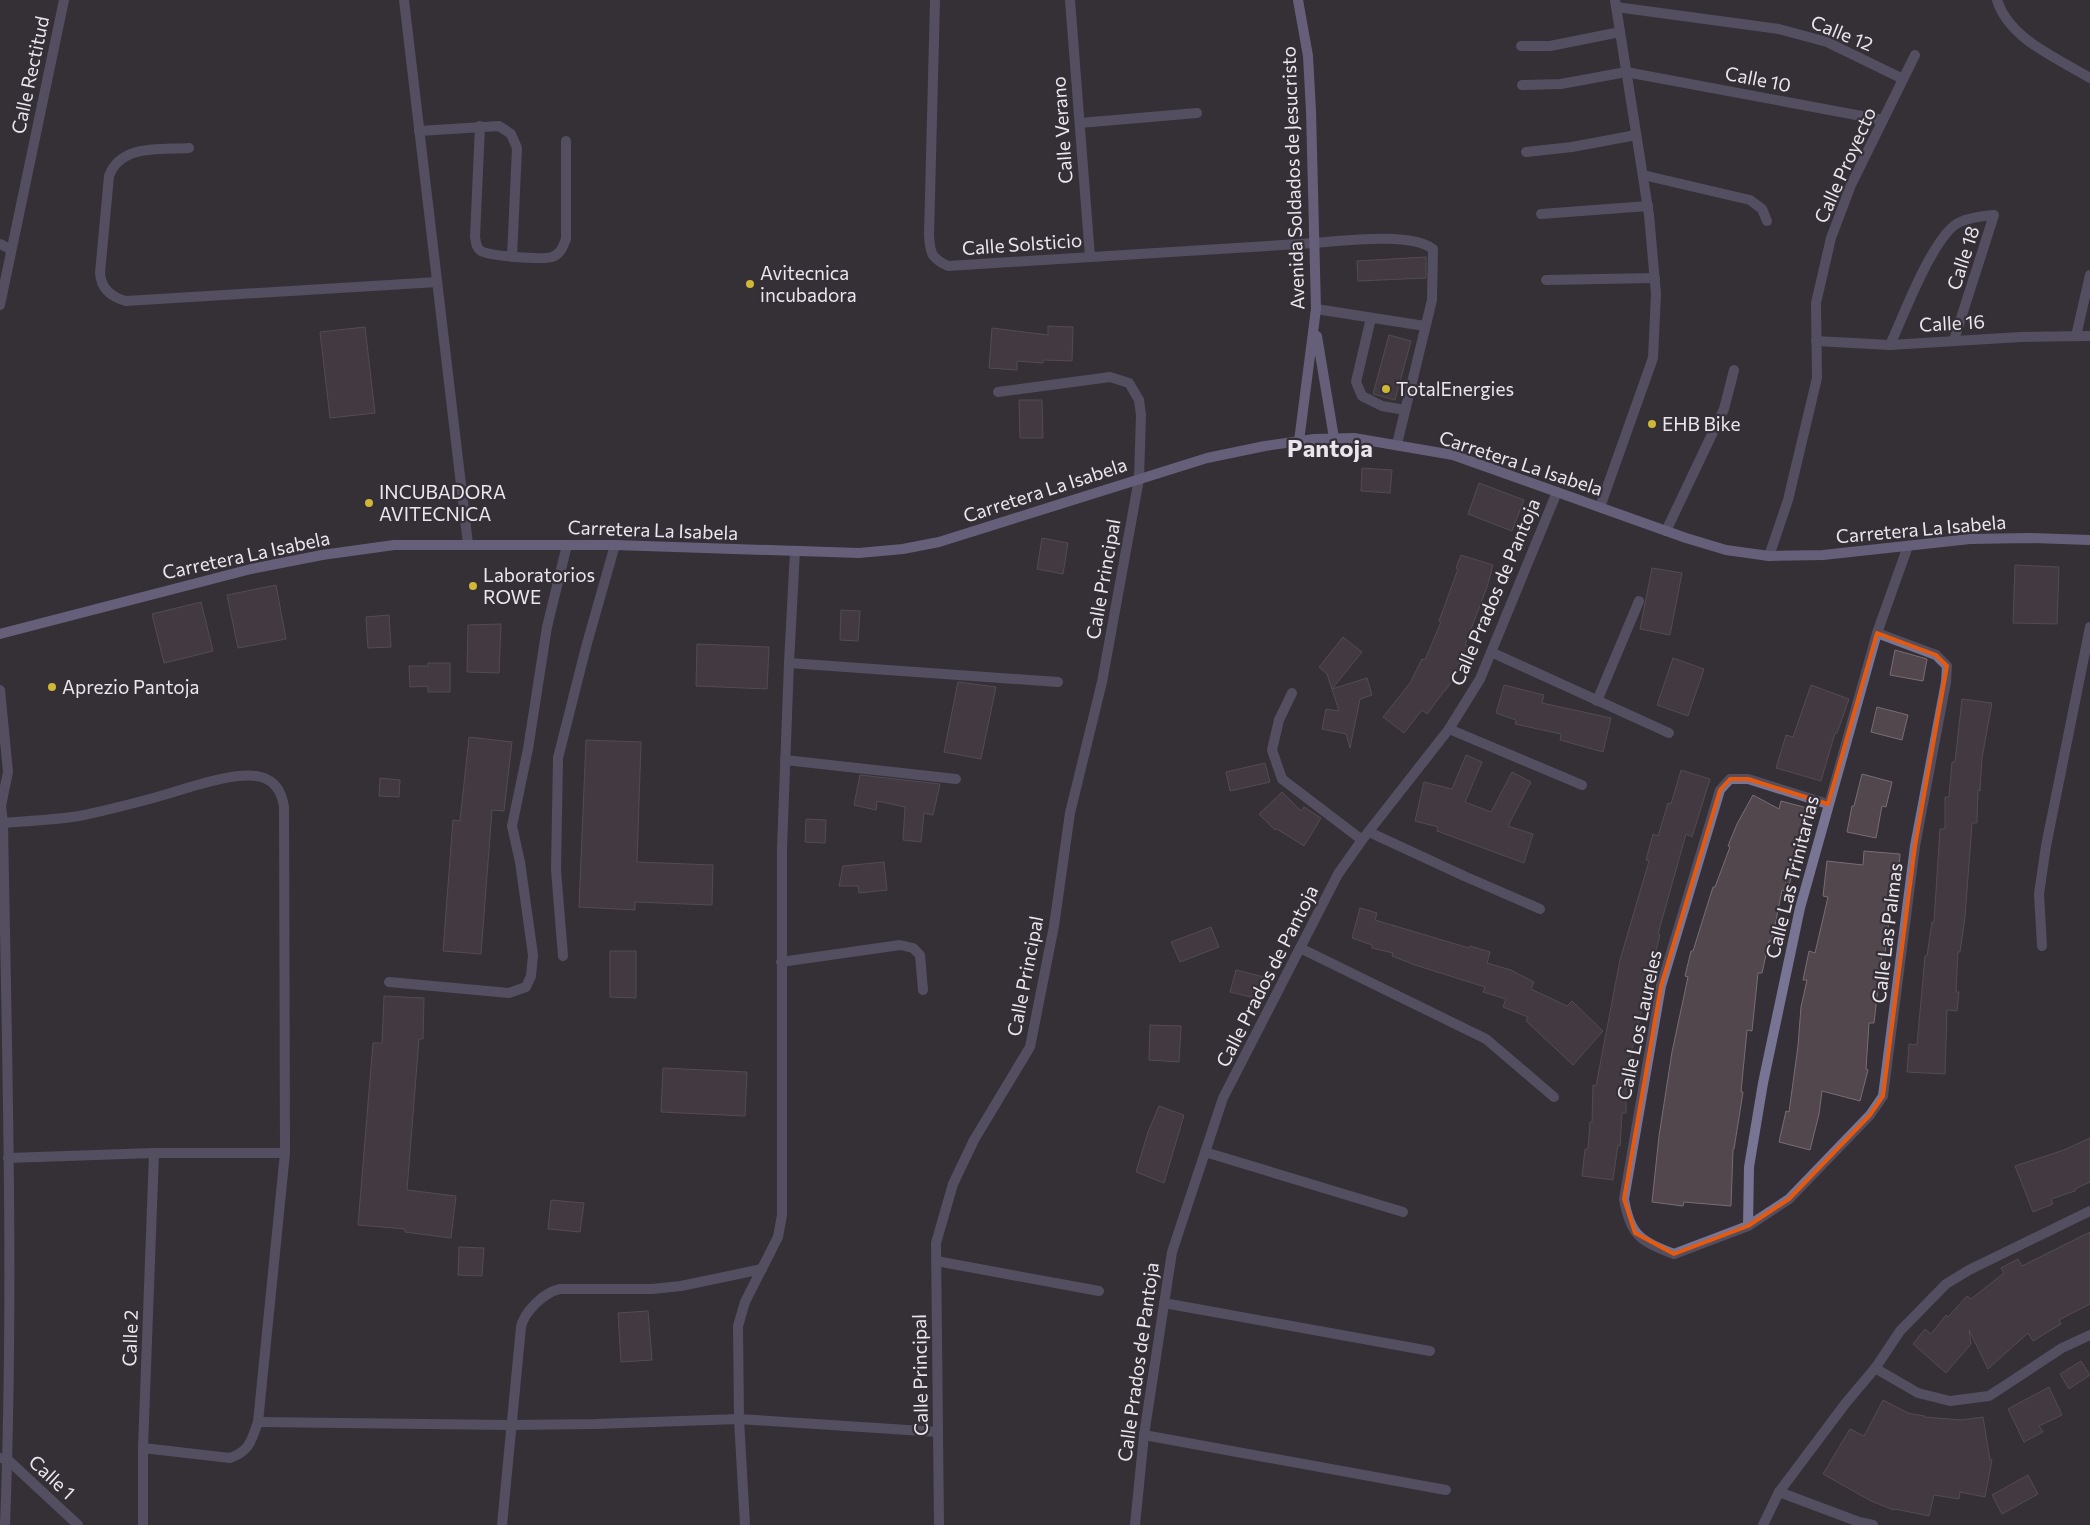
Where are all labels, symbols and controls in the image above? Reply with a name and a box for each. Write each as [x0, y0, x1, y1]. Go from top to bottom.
street label: Calle 12 [1808, 10, 1877, 55]
street label: Calle Rectitud [6, 14, 53, 136]
street label: Avenida Soldados de Jesucristo [1276, 46, 1309, 310]
street label: Calle 10 [1723, 61, 1793, 96]
street label: Calle Verano [1046, 76, 1077, 185]
street label: Calle Proyecto [1809, 103, 1880, 226]
street label: Calle 18 [1941, 223, 1984, 293]
street label: Calle Solsticio [961, 228, 1083, 259]
place label: Avitecnica incubadora [760, 261, 857, 306]
marker: Avitecnica incubadora [744, 278, 756, 290]
street label: Calle 16 [1918, 309, 1985, 336]
place label: TotalEnergies [1396, 377, 1514, 400]
marker: TotalEnergies [1380, 383, 1392, 395]
place label: EHB Bike [1662, 412, 1740, 435]
marker: EHB Bike [1646, 418, 1658, 430]
street label: Carretera La Isabela [1436, 425, 1606, 500]
district label: Pantoja [1287, 433, 1373, 462]
street label: Carretera La Isabela [960, 452, 1130, 527]
place label: INCUBADORA AVITECNICA [379, 480, 506, 525]
street label: Calle Prados de Pantoja [1445, 495, 1544, 689]
marker: INCUBADORA AVITECNICA [363, 497, 375, 509]
street label: Carretera La Isabela [1835, 510, 2007, 547]
street label: Carretera La Isabela [567, 515, 739, 544]
street label: Calle Principal [1081, 517, 1124, 641]
street label: Carretera La Isabela [160, 526, 332, 584]
place label: Laboratorios ROWE [483, 563, 595, 608]
marker: Laboratorios ROWE [467, 580, 479, 592]
place label: Aprezio Pantoja [62, 675, 199, 698]
marker: Aprezio Pantoja [46, 681, 58, 693]
street label: Calle Las Trinitarias [1760, 793, 1823, 961]
street label: Calle Las Palmas [1866, 861, 1907, 1004]
street label: Calle Prados de Pantoja [1211, 881, 1322, 1071]
street label: Calle Principal [1002, 914, 1047, 1038]
street label: Calle Los Laureles [1611, 948, 1666, 1102]
street label: Calle Prados de Pantoja [1112, 1261, 1163, 1463]
street label: Calle 2 [117, 1309, 142, 1367]
street label: Calle Principal [907, 1314, 932, 1436]
street label: Calle 1 [25, 1450, 80, 1504]

